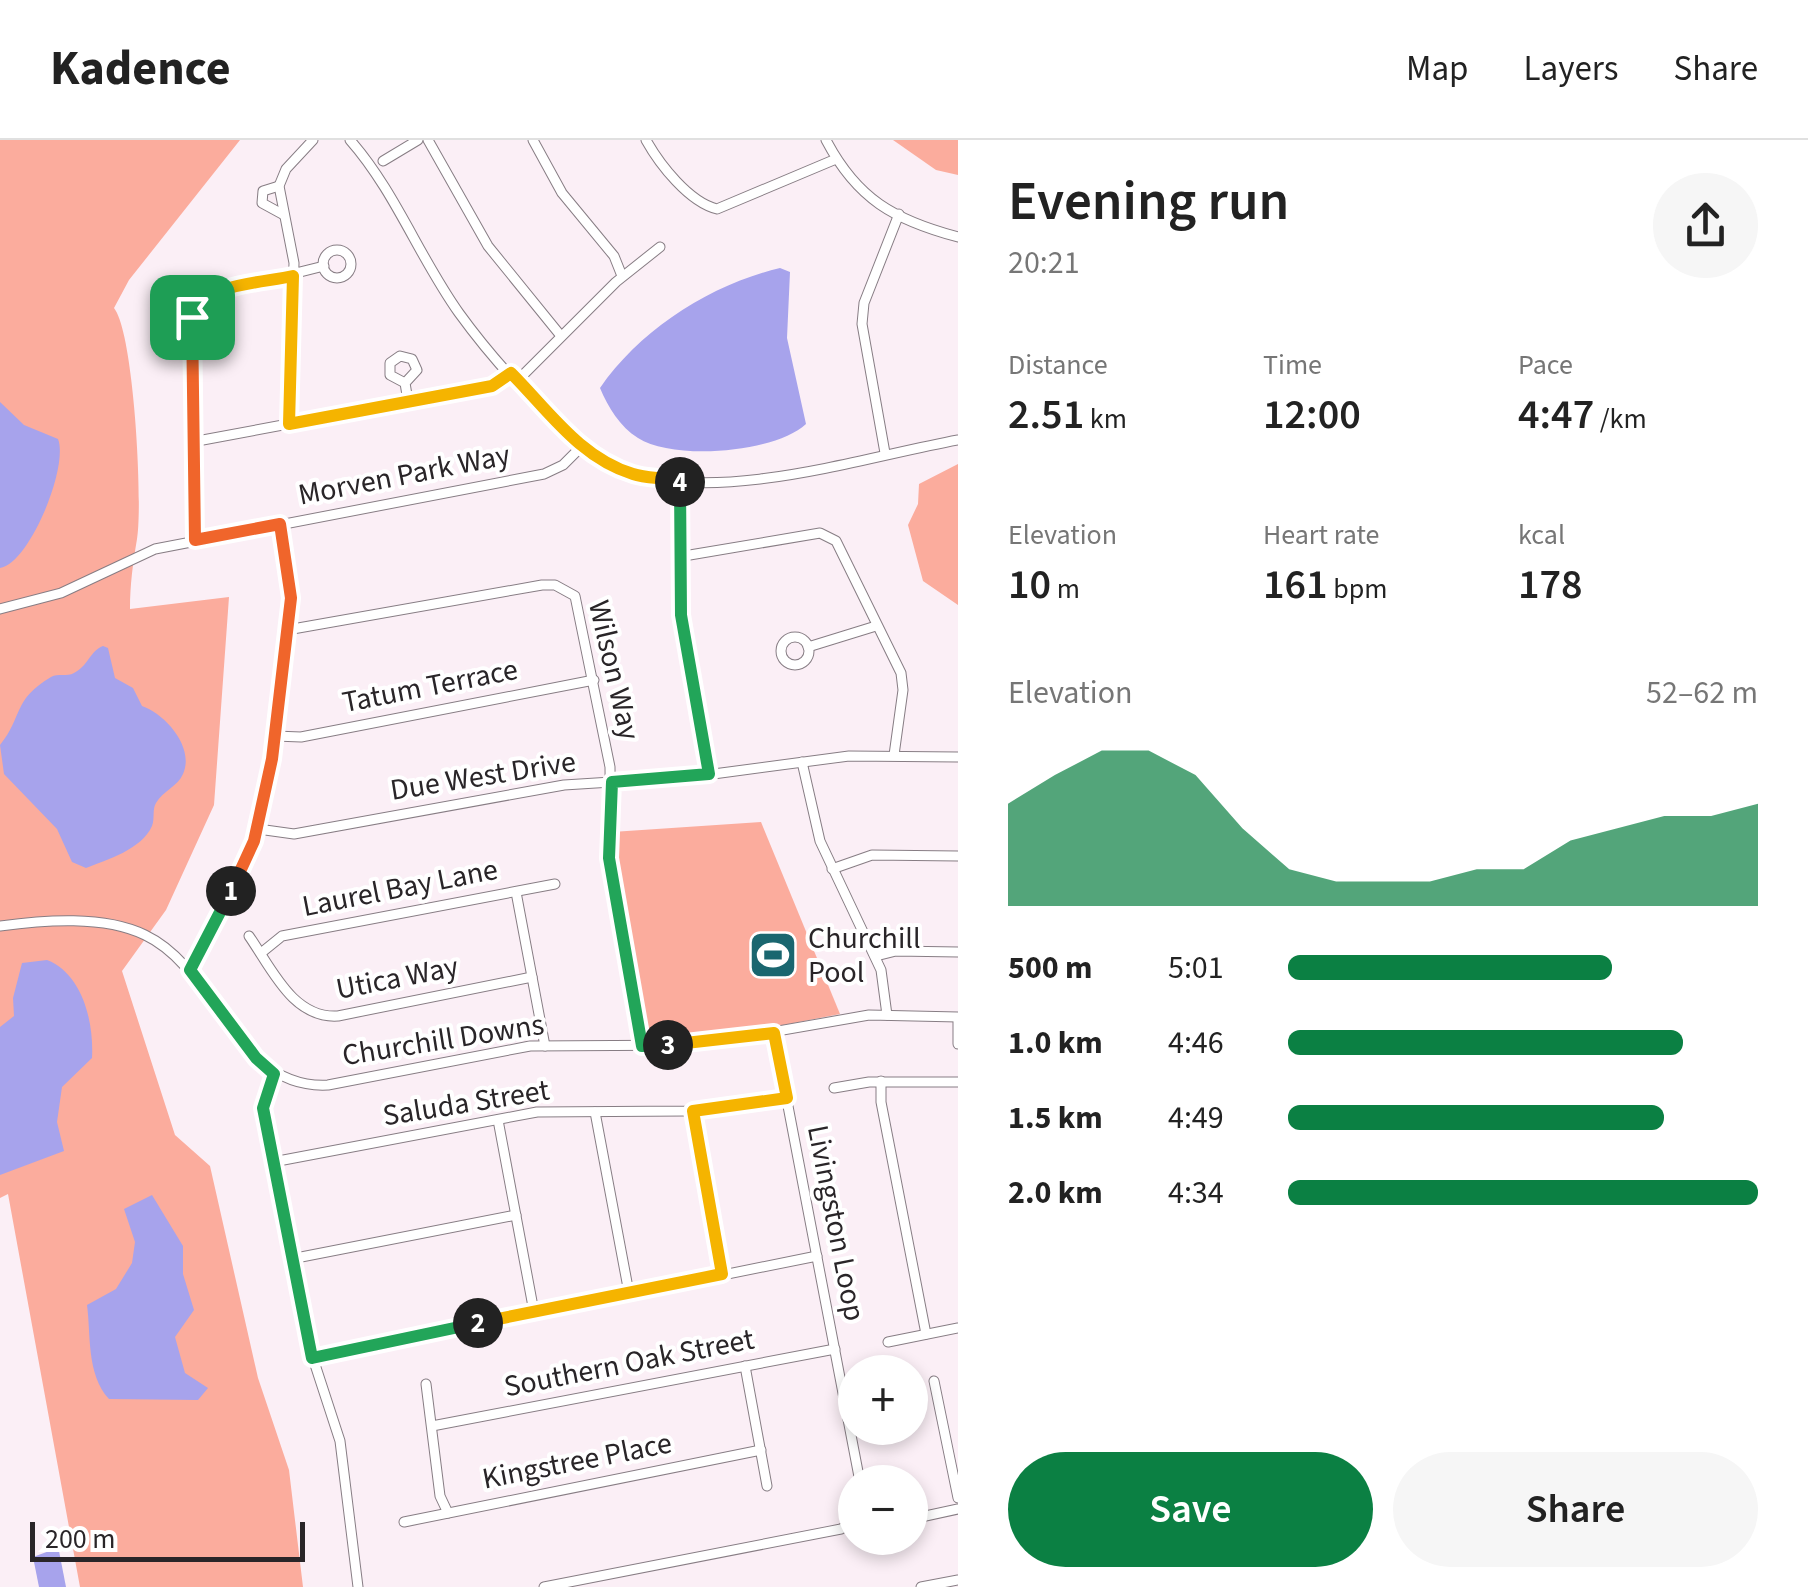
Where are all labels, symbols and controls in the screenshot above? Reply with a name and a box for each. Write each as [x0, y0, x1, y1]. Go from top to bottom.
text: Kadence [50, 35, 231, 103]
text: Map [1406, 44, 1469, 94]
text: Layers [1524, 44, 1618, 94]
text: Share [1673, 44, 1758, 94]
text: Evening run [1008, 163, 1289, 241]
button: share [1653, 173, 1758, 278]
text: 20:21 [1008, 240, 1080, 286]
pin [150, 275, 235, 360]
icon: arrive [165, 290, 220, 345]
text: Distance [1008, 345, 1108, 385]
text: Time [1263, 345, 1322, 385]
text: Pace [1518, 345, 1573, 385]
text: 2.51 [1008, 385, 1084, 445]
text: 12:00 [1263, 385, 1361, 445]
text: 4:47 [1518, 385, 1594, 445]
text: km [1084, 399, 1127, 439]
text: /km [1594, 399, 1647, 439]
street label: Morven Park Way [295, 433, 513, 517]
pin: 4 [655, 457, 705, 507]
text: 4 [673, 462, 687, 502]
text: Elevation [1008, 515, 1117, 555]
text: Heart rate [1263, 515, 1379, 555]
text: kcal [1518, 515, 1565, 555]
text: 10 [1008, 555, 1051, 615]
text: 161 [1263, 555, 1328, 615]
text: 178 [1518, 555, 1583, 615]
text: m [1051, 569, 1080, 609]
text: bpm [1328, 569, 1387, 609]
street label: Wilson Way [577, 596, 651, 744]
street label: Tatum Terrace [338, 648, 522, 724]
text: Elevation [1008, 670, 1133, 716]
text: 52–62 m [1646, 670, 1758, 716]
street label: Due West Drive [387, 740, 579, 812]
street label: Laurel Bay Lane [299, 848, 501, 928]
pin: 1 [206, 866, 256, 916]
text: 1 [224, 871, 238, 911]
place label: Churchill Pool [808, 917, 921, 994]
sports icon: Churchill Pool [747, 929, 799, 981]
street label: Utica Way [332, 945, 462, 1011]
text: 500 m [1008, 945, 1093, 991]
text: 5:01 [1168, 945, 1224, 991]
street label: Churchill Downs [339, 1003, 547, 1077]
pin: 3 [643, 1020, 693, 1070]
text: 1.0 km [1008, 1020, 1103, 1066]
text: 4:46 [1168, 1020, 1224, 1066]
text: 3 [661, 1025, 675, 1065]
street label: Saluda Street [380, 1069, 552, 1137]
text: 1.5 km [1008, 1095, 1103, 1141]
text: 4:49 [1168, 1095, 1224, 1141]
street label: Livingston Loop [796, 1121, 876, 1325]
text: 2.0 km [1008, 1170, 1103, 1216]
text: 4:34 [1168, 1170, 1224, 1216]
pin: 2 [453, 1298, 503, 1348]
text: 2 [471, 1303, 485, 1343]
street label: Southern Oak Street [500, 1318, 758, 1408]
map controls [838, 1355, 928, 1555]
button: + [838, 1355, 928, 1445]
street label: Kingstree Place [479, 1422, 675, 1500]
button: Save [1008, 1452, 1373, 1567]
button: Share [1393, 1452, 1758, 1567]
button: − [838, 1465, 928, 1555]
scale bar [30, 1517, 305, 1562]
text: 200 m [45, 1519, 116, 1559]

